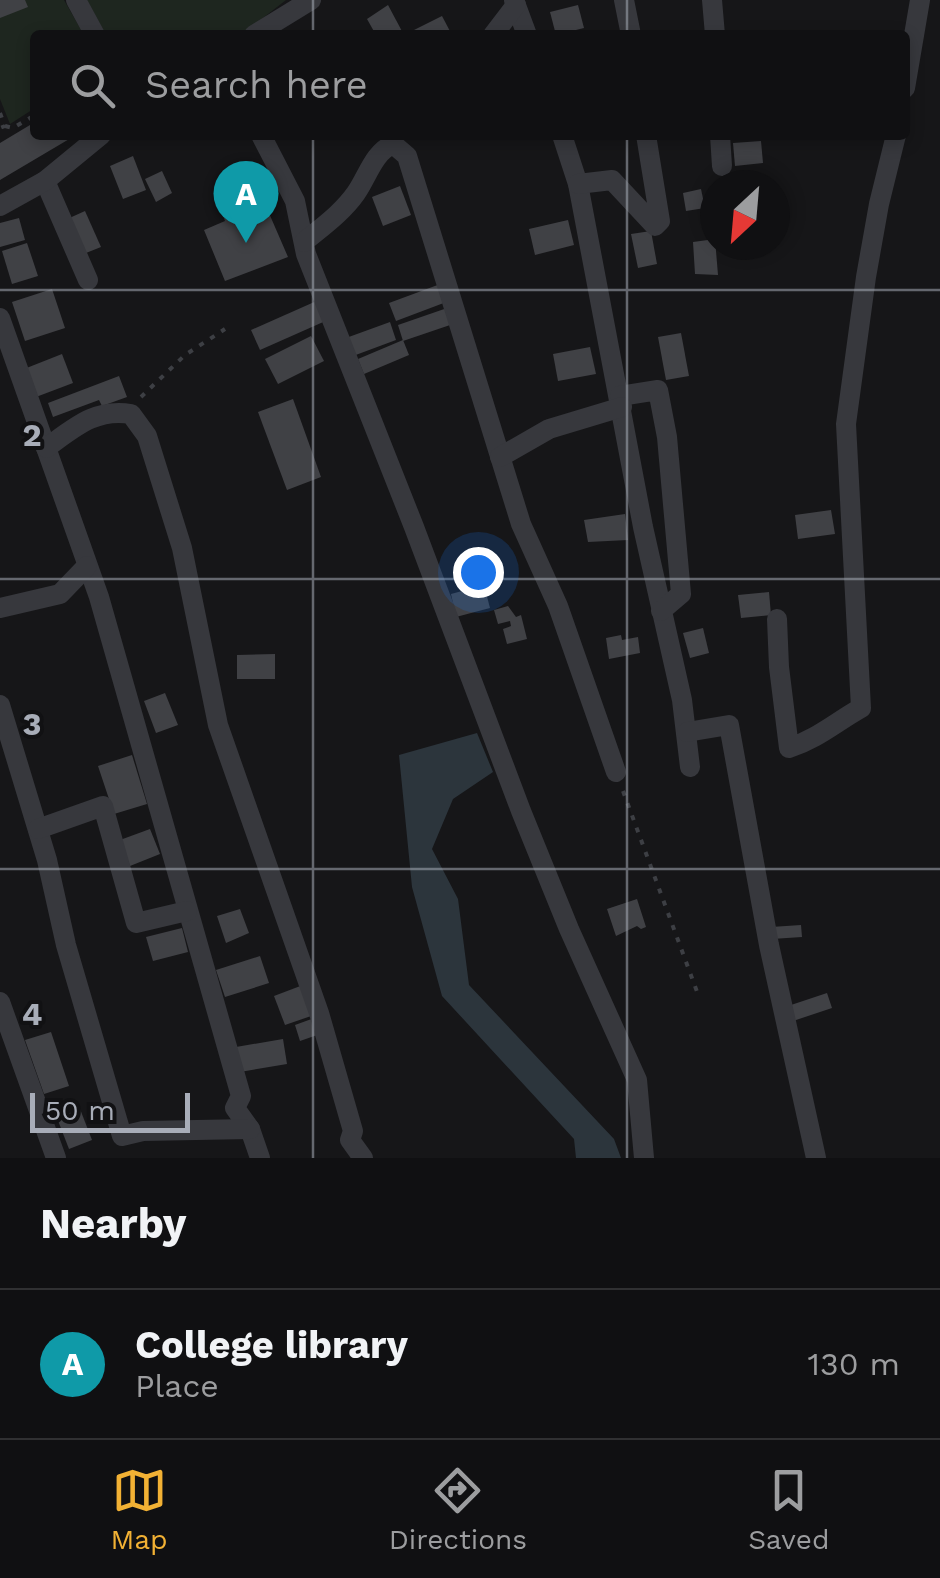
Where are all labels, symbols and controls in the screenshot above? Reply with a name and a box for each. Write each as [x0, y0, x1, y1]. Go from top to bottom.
search box [30, 30, 910, 140]
icon: search [65, 58, 120, 113]
text: Search here [145, 63, 368, 107]
pin: A [214, 160, 278, 243]
north arrow [700, 170, 790, 260]
text: 2 [22, 416, 42, 454]
your location [453, 547, 504, 598]
text: 3 [23, 705, 41, 743]
text: 4 [22, 995, 42, 1033]
scale bar [30, 1088, 190, 1132]
text: 50 m [45, 1094, 115, 1127]
text: Nearby [40, 1199, 187, 1248]
text: College library [135, 1323, 408, 1367]
text: A [62, 1345, 83, 1383]
text: 130 m [808, 1345, 900, 1383]
text: Place [135, 1367, 219, 1405]
tab: Map [111, 1463, 168, 1556]
tab: Directions [389, 1463, 527, 1556]
tab: Saved [748, 1463, 829, 1556]

